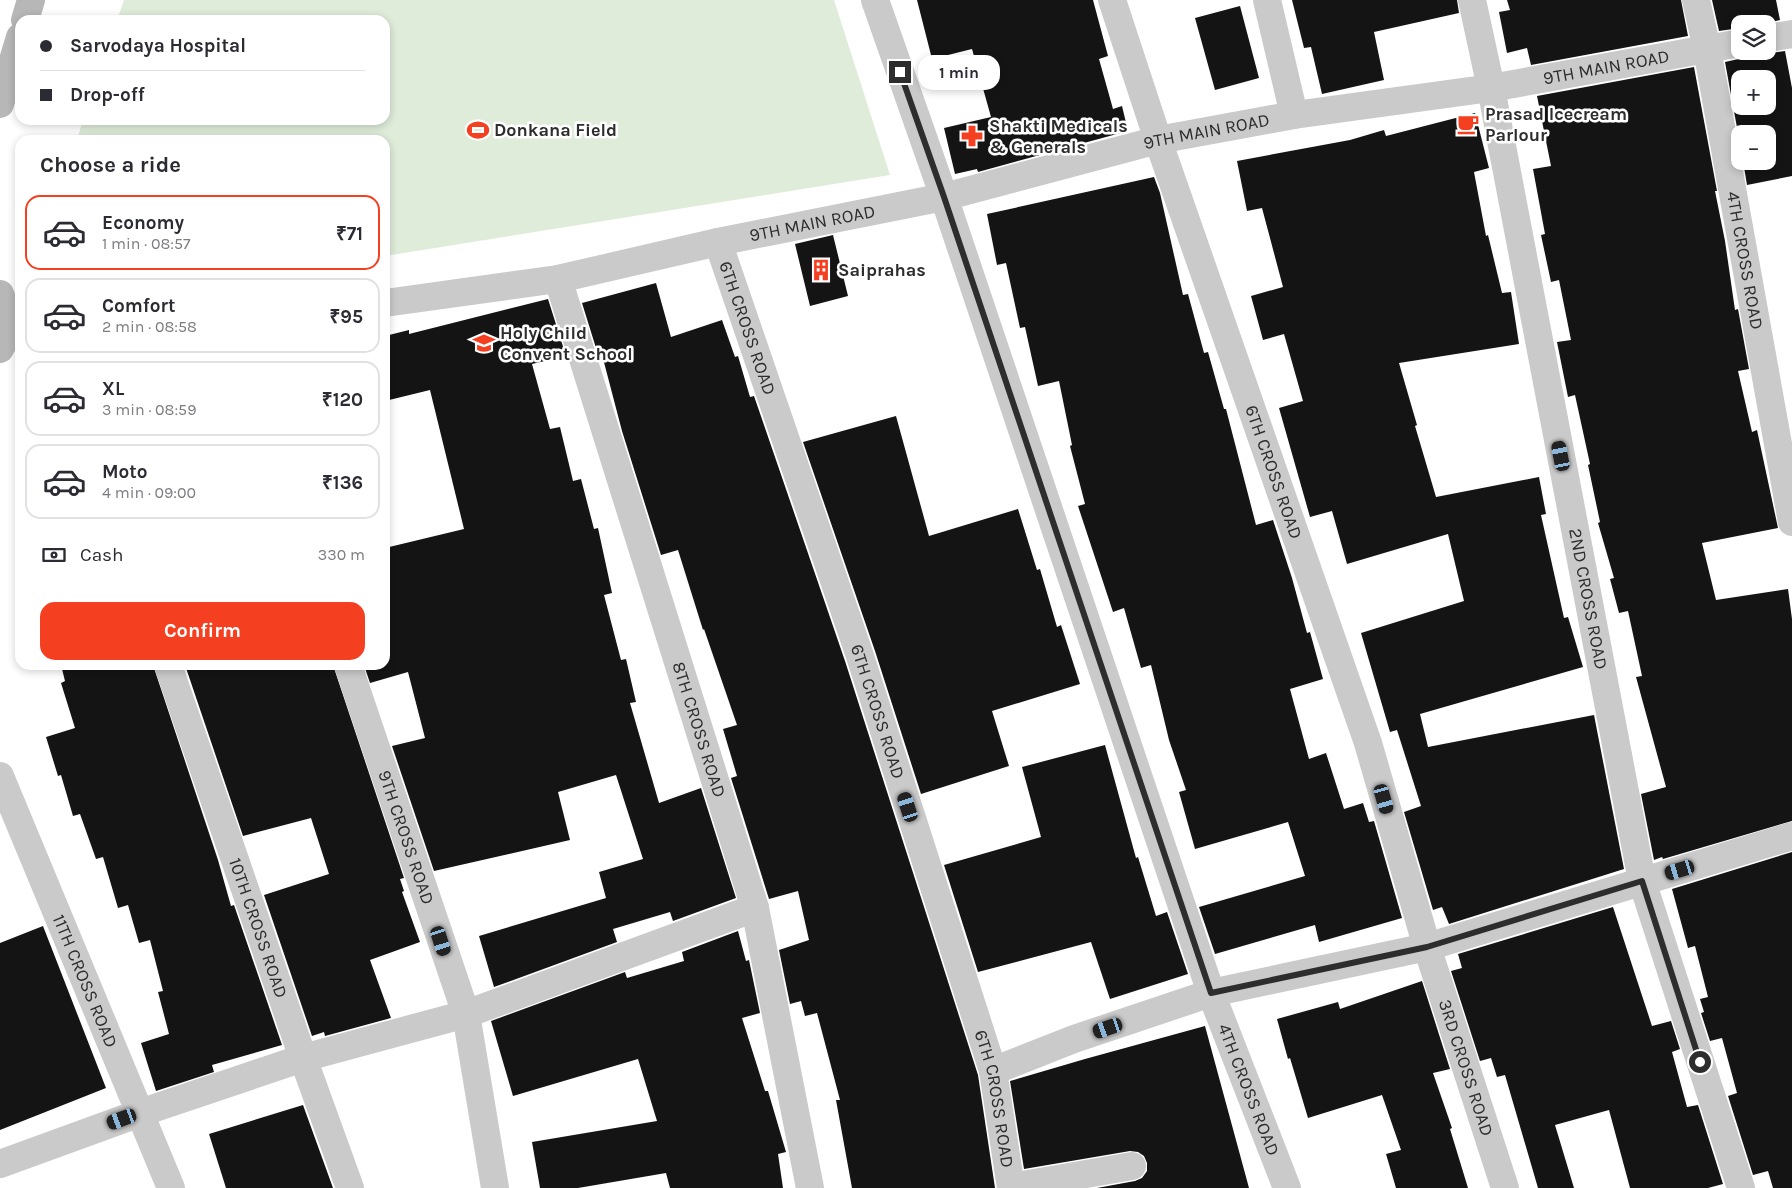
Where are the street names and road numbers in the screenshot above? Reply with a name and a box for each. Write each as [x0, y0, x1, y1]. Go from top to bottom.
street label: 9TH MAIN ROAD [1541, 45, 1671, 89]
street label: 9TH MAIN ROAD [1141, 109, 1271, 154]
street label: 4TH CROSS ROAD [1722, 190, 1768, 331]
street label: 9TH MAIN ROAD [747, 200, 877, 247]
street label: 6TH CROSS ROAD [714, 258, 781, 398]
street label: 6TH CROSS ROAD [1240, 402, 1307, 542]
street label: 2ND CROSS ROAD [1564, 526, 1612, 671]
street label: 6TH CROSS ROAD [846, 641, 910, 782]
street label: 8TH CROSS ROAD [667, 659, 731, 800]
street label: 9TH CROSS ROAD [373, 767, 439, 907]
street label: 10TH CROSS ROAD [224, 855, 293, 1001]
street label: 11TH CROSS ROAD [48, 911, 122, 1051]
street label: 3RD CROSS ROAD [1434, 996, 1498, 1139]
street label: 4TH CROSS ROAD [1213, 1020, 1284, 1159]
street label: 6TH CROSS ROAD [970, 1027, 1019, 1169]

